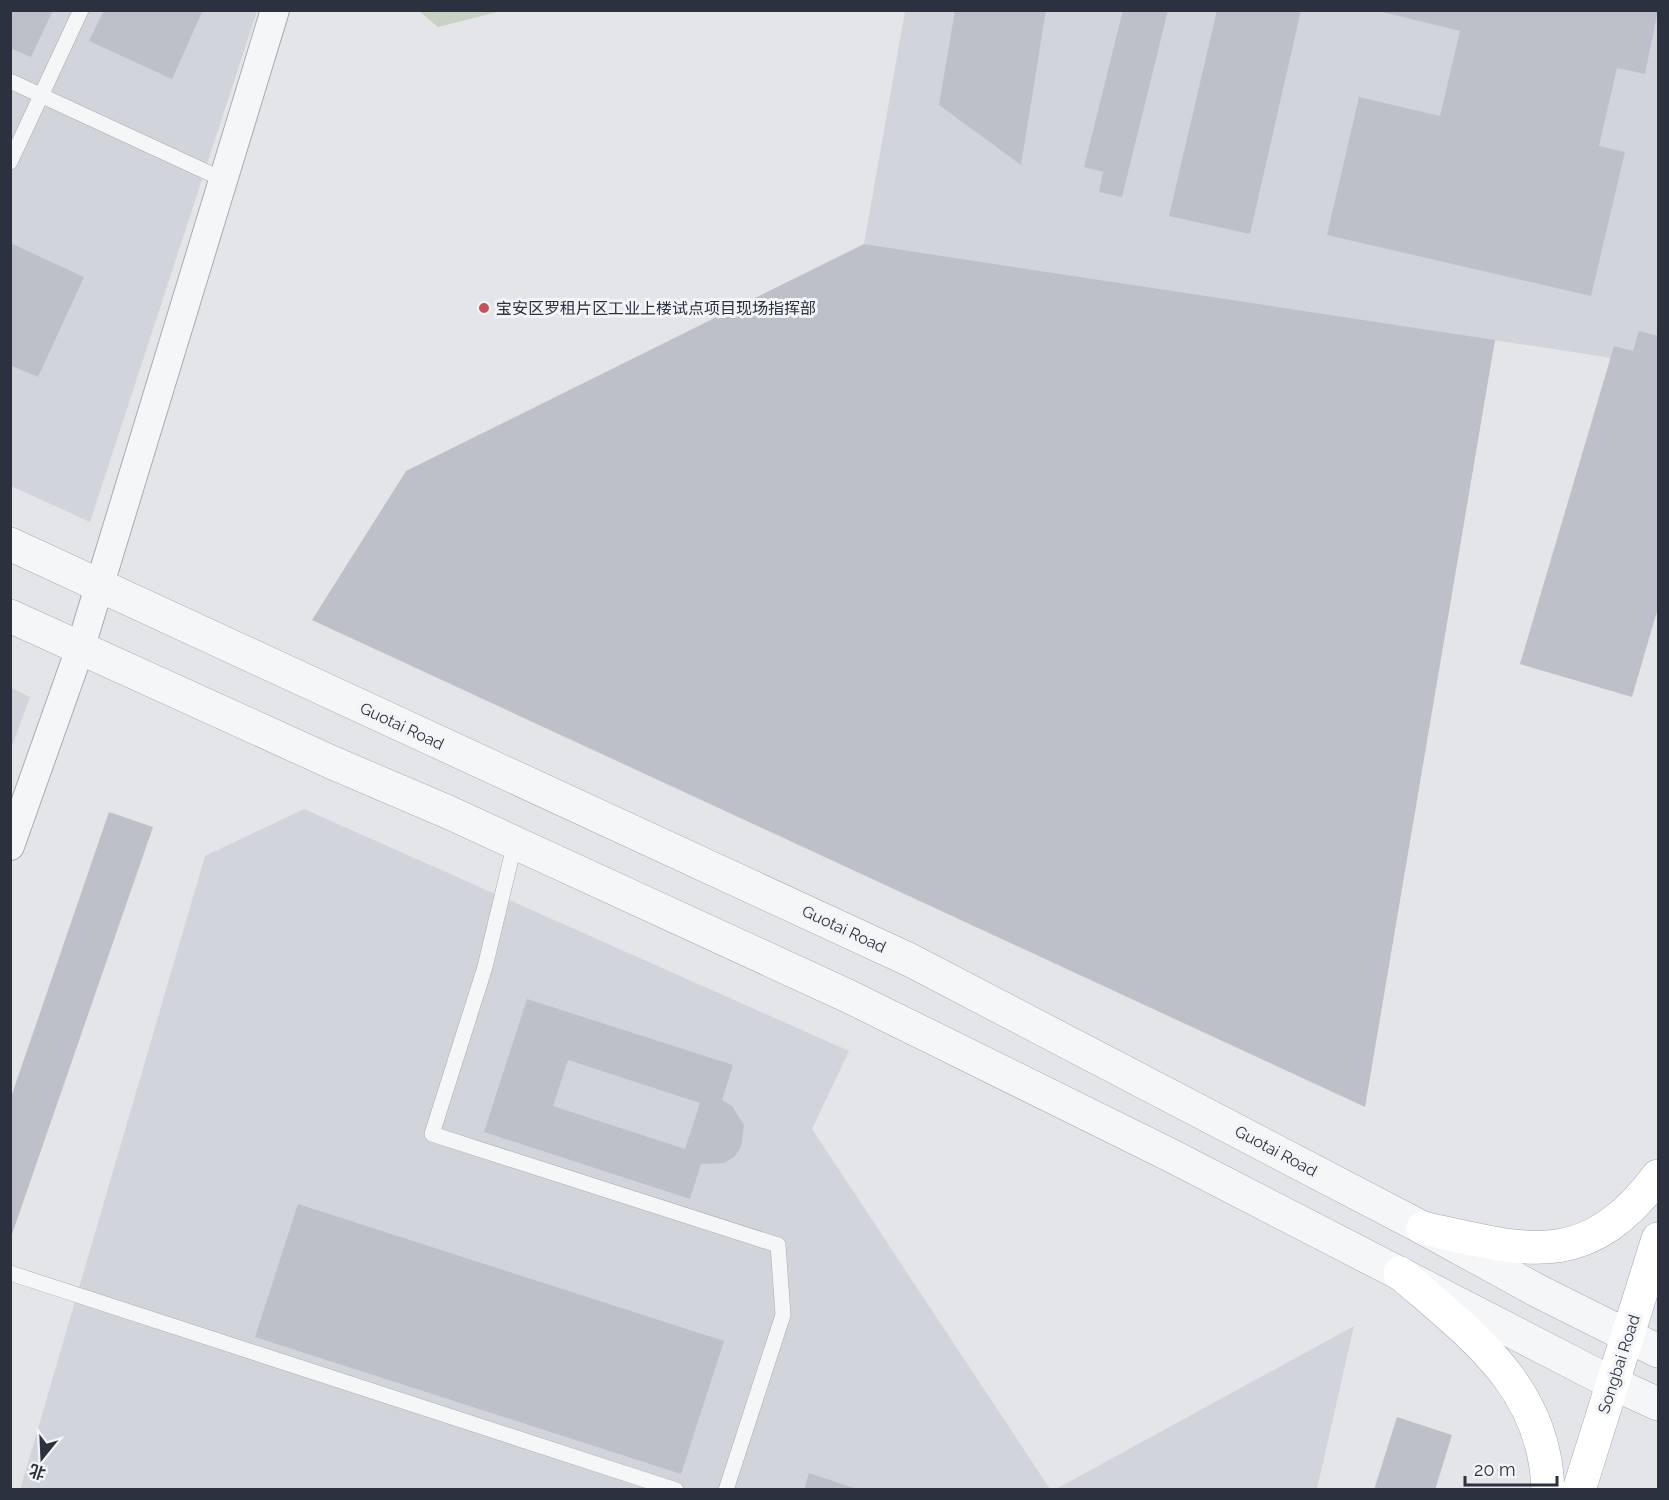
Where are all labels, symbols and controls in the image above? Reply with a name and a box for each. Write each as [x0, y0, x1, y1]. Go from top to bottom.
place label: 宝安区罗租片区工业上楼试点项目现场指挥部 [496, 299, 816, 318]
marker: 宝安区罗租片区工业上楼试点项目现场指挥部 [477, 301, 491, 315]
street label: Guotai Road [357, 698, 447, 754]
street label: Guotai Road [799, 901, 889, 957]
street label: Guotai Road [1232, 1121, 1320, 1181]
street label: Songbai Road [1594, 1312, 1644, 1416]
north arrow [12, 1428, 72, 1488]
scale bar [1465, 1449, 1556, 1487]
text: 20 m [1474, 1459, 1516, 1480]
text: 北 [27, 1460, 48, 1483]

